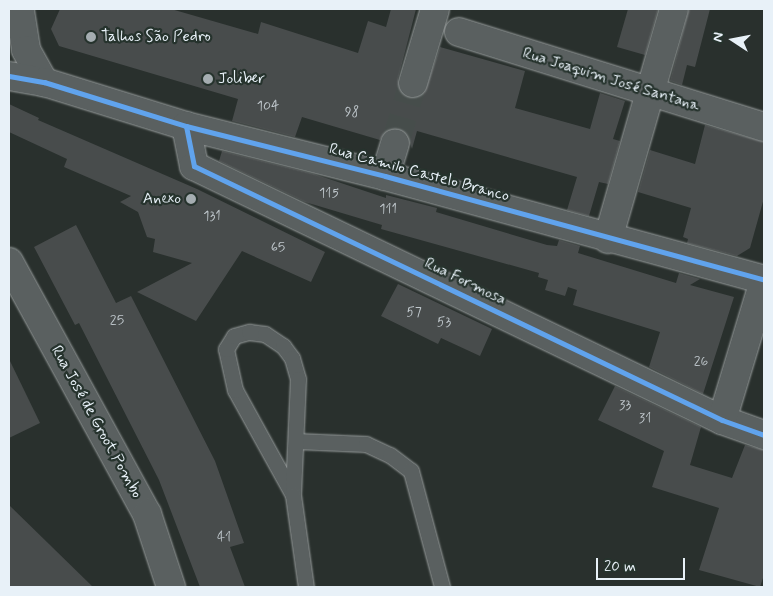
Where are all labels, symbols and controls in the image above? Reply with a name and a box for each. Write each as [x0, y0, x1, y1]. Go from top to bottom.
north arrow [708, 15, 758, 65]
place label: Talhos São Pedro [101, 27, 211, 47]
marker: Talhos São Pedro [85, 31, 97, 43]
text: N [709, 31, 728, 43]
street label: Rua Joaquim José Santana [519, 43, 703, 117]
place label: Joliber [218, 69, 265, 89]
marker: Joliber [202, 73, 214, 85]
house number: 104 [257, 98, 279, 114]
house number: 98 [345, 104, 359, 120]
street label: Rua Camilo Castelo Branco [328, 140, 510, 206]
house number: 115 [319, 185, 339, 201]
place label: Anexo [143, 189, 181, 209]
marker: Anexo [185, 193, 197, 205]
house number: 111 [379, 201, 397, 217]
house number: 131 [203, 208, 221, 224]
house number: 65 [271, 239, 285, 255]
street label: Rua Formosa [420, 253, 510, 311]
house number: 57 [406, 304, 422, 320]
house number: 25 [110, 312, 124, 328]
house number: 53 [437, 314, 451, 330]
street label: Rua José de Groot Pombo [46, 343, 146, 501]
house number: 26 [694, 353, 708, 369]
house number: 33 [619, 397, 631, 413]
house number: 31 [639, 410, 651, 426]
house number: 41 [217, 529, 231, 545]
scale bar [598, 548, 687, 580]
text: 20 m [604, 557, 636, 577]

